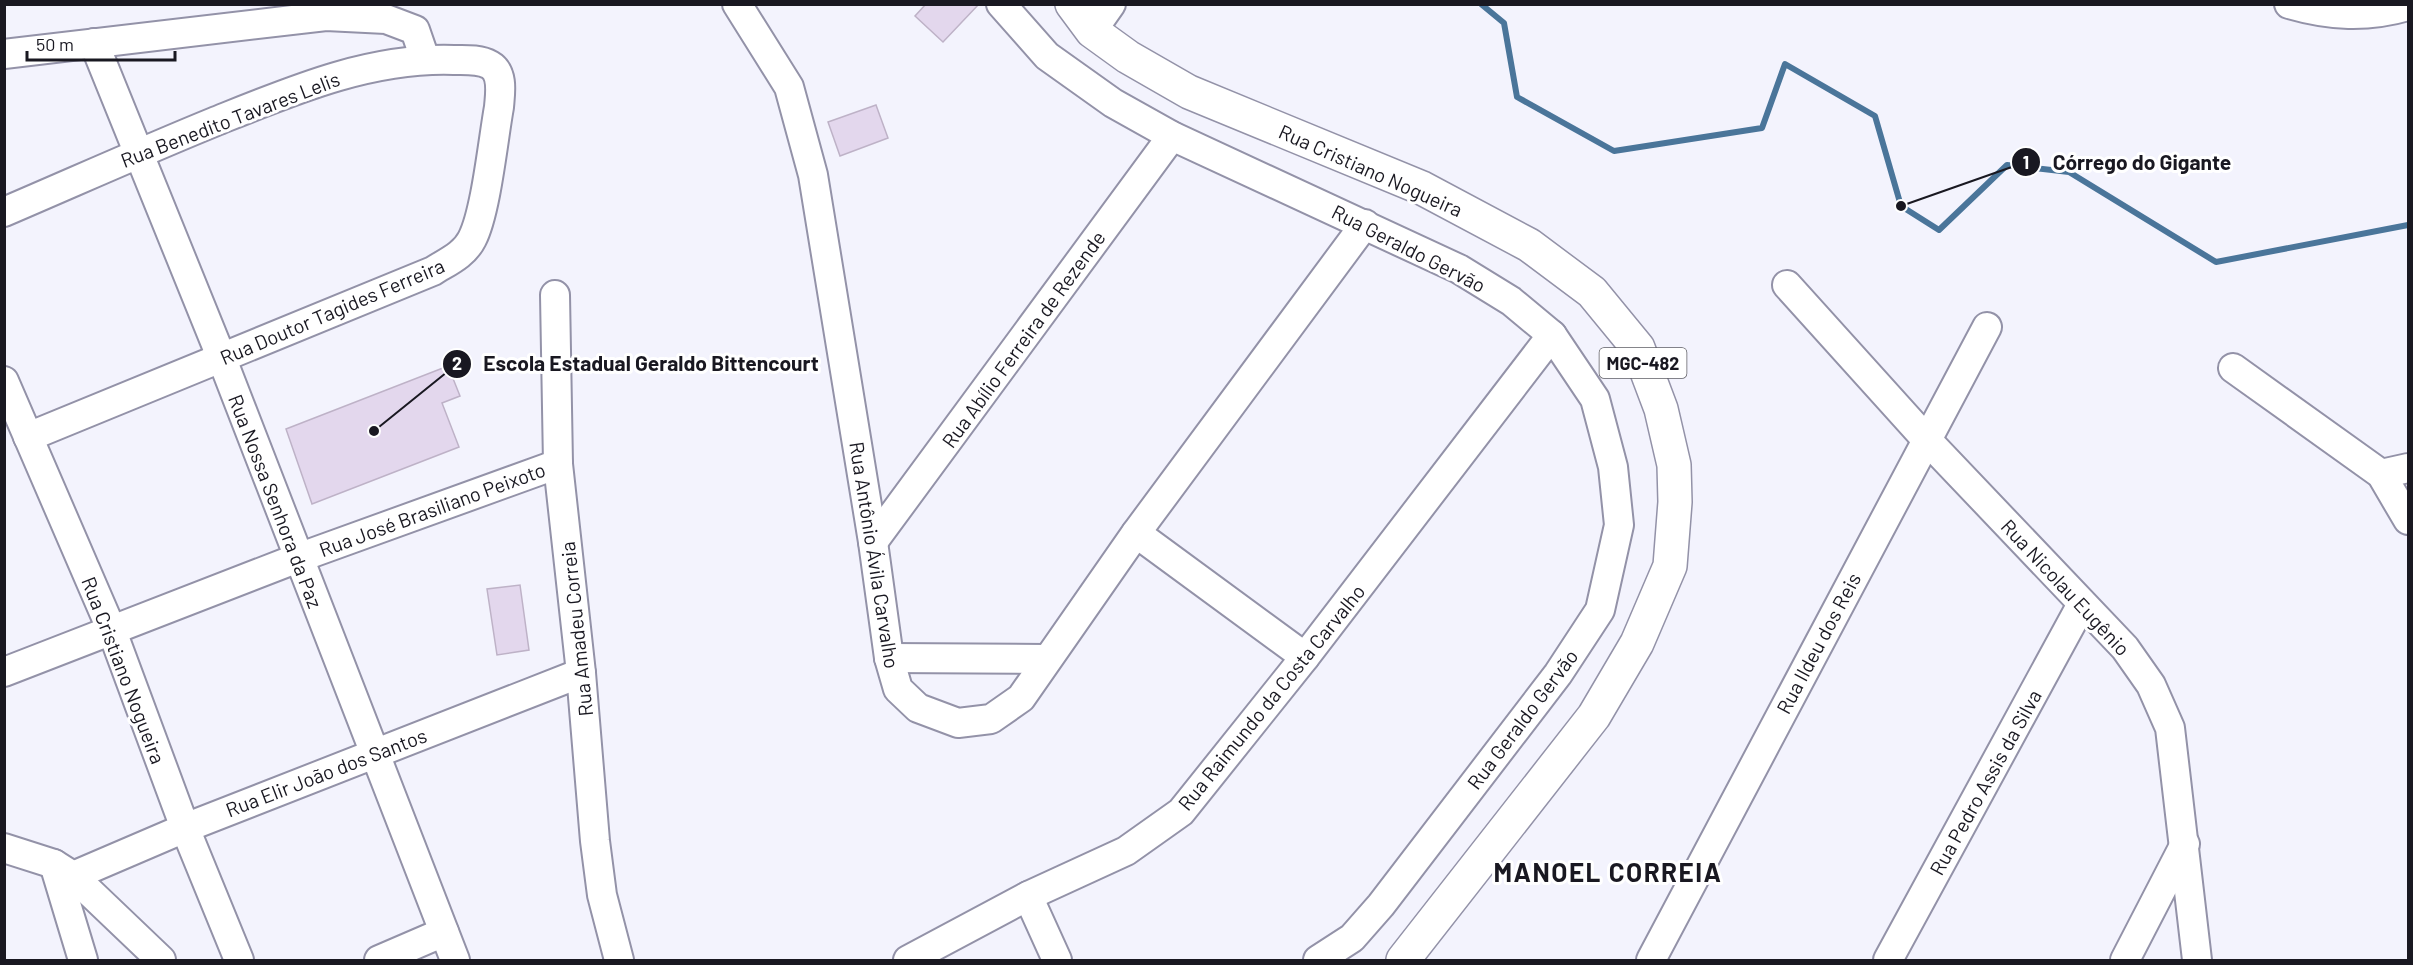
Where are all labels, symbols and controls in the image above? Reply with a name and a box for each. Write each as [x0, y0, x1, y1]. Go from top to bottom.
scale bar [27, 24, 176, 62]
text: 50 m [36, 33, 74, 55]
street label: Rua Benedito Tavares Lelis [117, 66, 343, 172]
street label: Rua Cristiano Nogueira [1275, 119, 1467, 221]
callout: Córrego do Gigante [2011, 143, 2244, 182]
text: Córrego do Gigante [2053, 149, 2231, 174]
text: 1 [2023, 151, 2029, 173]
street label: Rua Geraldo Gervão [1328, 199, 1490, 297]
street label: Rua Abílio Ferreira de Rezende [936, 226, 1110, 452]
street label: Rua Doutor Tagides Ferreira [216, 253, 448, 369]
callout: Escola Estadual Geraldo Bittencourt [442, 344, 831, 383]
road number: MGC-482 [1600, 348, 1686, 378]
text: Escola Estadual Geraldo Bittencourt [483, 350, 819, 375]
text: 2 [452, 352, 462, 374]
street label: Rua Nossa Senhora da Paz [224, 391, 328, 611]
street label: Rua Antônio Ávila Carvalho [845, 440, 905, 670]
street label: Rua José Brasiliano Peixoto [316, 457, 548, 561]
street label: Rua Nicolau Eugênio [1997, 514, 2135, 660]
street label: Rua Amadeu Correia [555, 540, 597, 718]
street label: Rua Ildeu dos Reis [1771, 568, 1865, 718]
street label: Rua Cristiano Nogueira [77, 573, 171, 767]
street label: Rua Raimundo da Costa Carvalho [1172, 579, 1370, 815]
street label: Rua Geraldo Gervão [1462, 644, 1582, 794]
street label: Rua Pedro Assis da Silva [1924, 685, 2046, 879]
street label: Rua Elir João dos Santos [222, 723, 430, 821]
district label: MANOEL CORREIA [1493, 856, 1723, 887]

